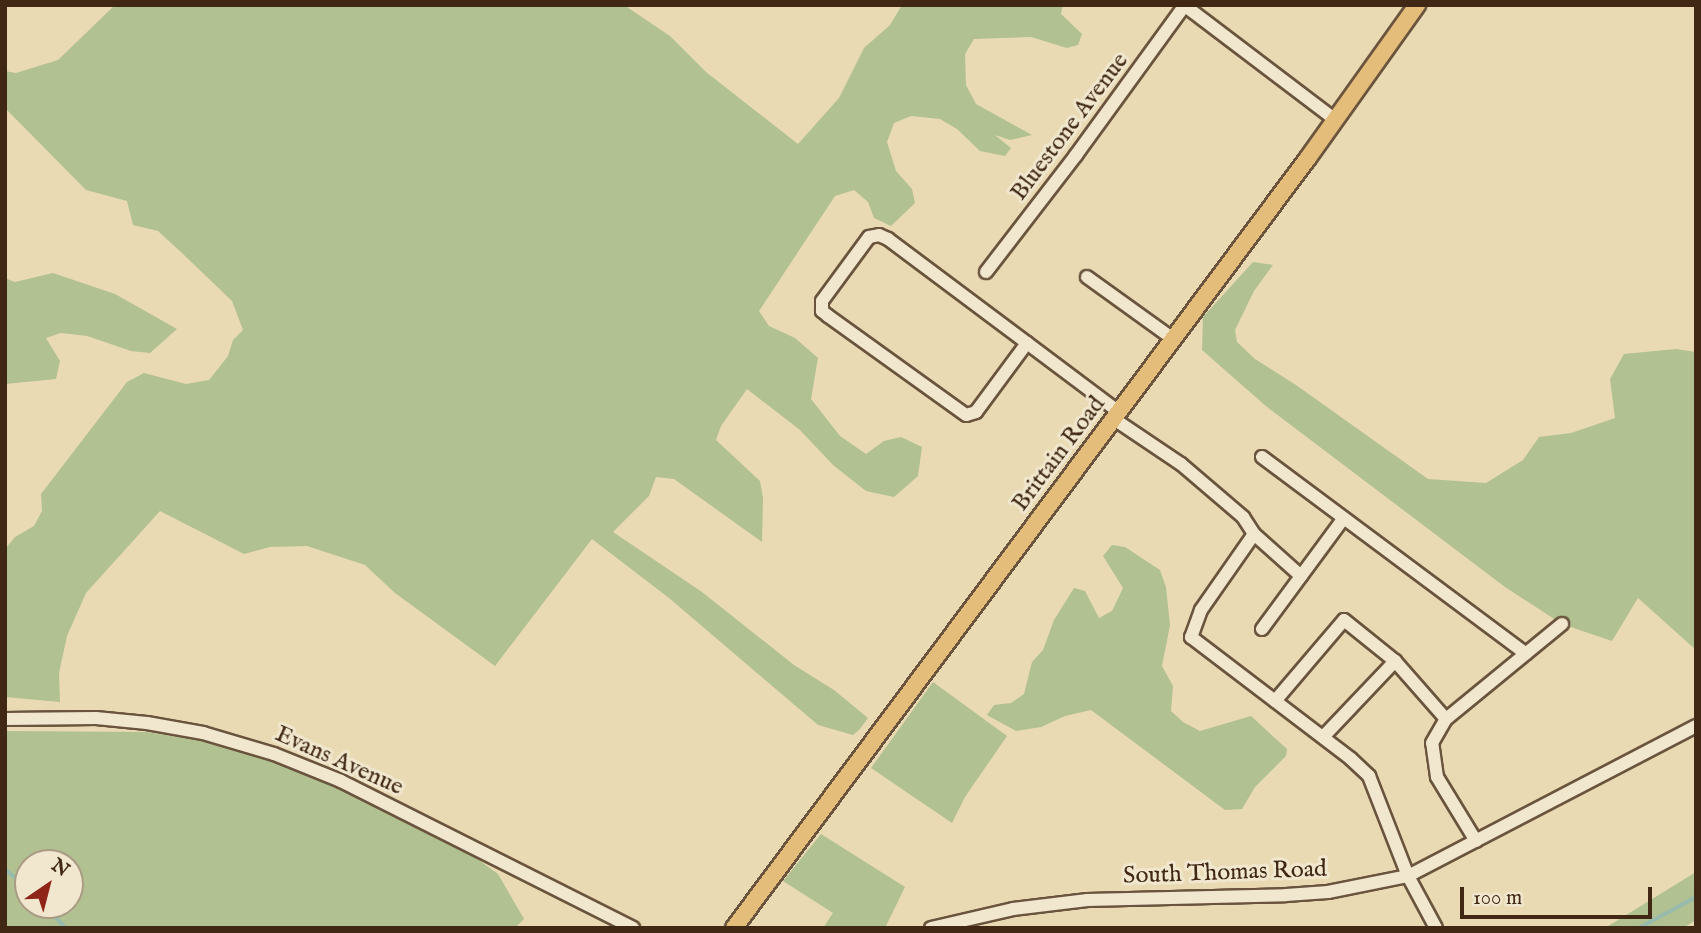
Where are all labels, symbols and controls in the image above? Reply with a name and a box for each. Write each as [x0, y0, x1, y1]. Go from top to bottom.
street label: Bluestone Avenue [1005, 47, 1135, 207]
street label: Brittain Road [1006, 391, 1112, 517]
street label: Evans Avenue [270, 720, 408, 802]
north arrow [14, 849, 84, 919]
text: N [46, 854, 74, 883]
street label: South Thomas Road [1123, 855, 1327, 891]
scale bar [1463, 874, 1656, 918]
text: 100 m [1473, 885, 1522, 912]

